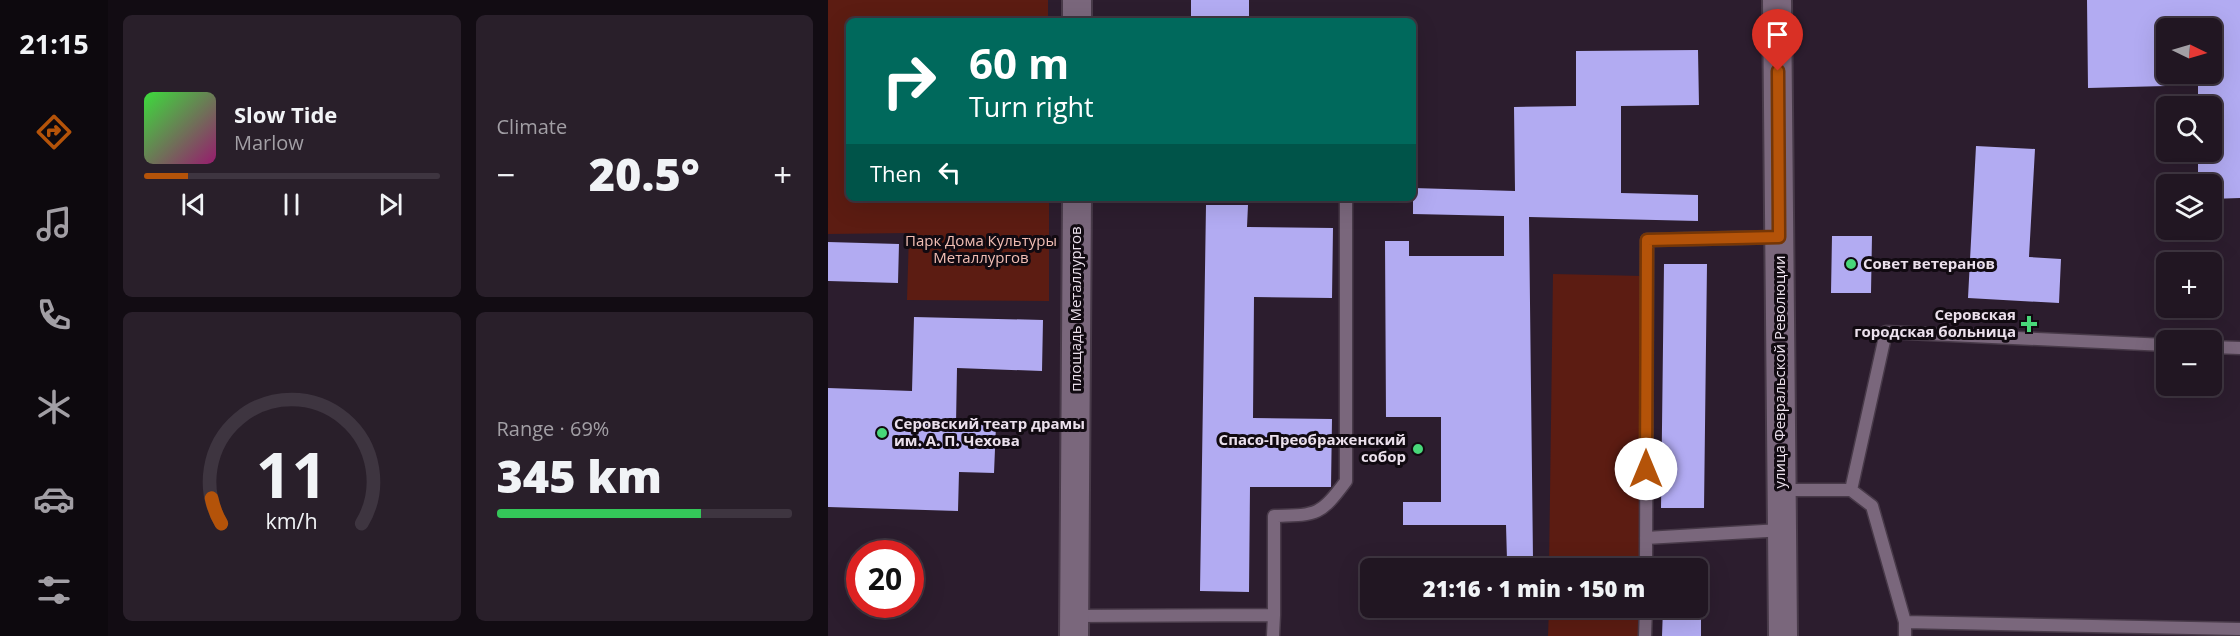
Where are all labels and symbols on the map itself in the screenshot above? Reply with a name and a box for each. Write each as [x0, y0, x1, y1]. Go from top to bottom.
pin [1752, 9, 1803, 71]
north arrow [2156, 18, 2222, 84]
street label: площадь Металлургов [1065, 226, 1085, 392]
park label: Парк Дома Культуры Металлургов [905, 230, 1057, 267]
place label: Совет ветеранов [1863, 253, 1995, 273]
street label: улица Февральской Революции [1769, 255, 1789, 489]
marker: Совет ветеранов [1844, 257, 1858, 271]
place label: Серовская городская больница [1854, 304, 2016, 341]
marker: Серовская городская больница [2020, 315, 2038, 333]
place label: Серовский театр драмы им. А. П. Чехова [894, 413, 1085, 450]
marker: Серовский театр драмы им. А. П. Чехова [875, 426, 889, 440]
place label: Спасо-Преображенский собор [1219, 429, 1406, 466]
position arrow [1614, 437, 1678, 501]
marker: Спасо-Преображенский собор [1411, 442, 1425, 456]
speed limit sign: 20 [846, 540, 924, 618]

